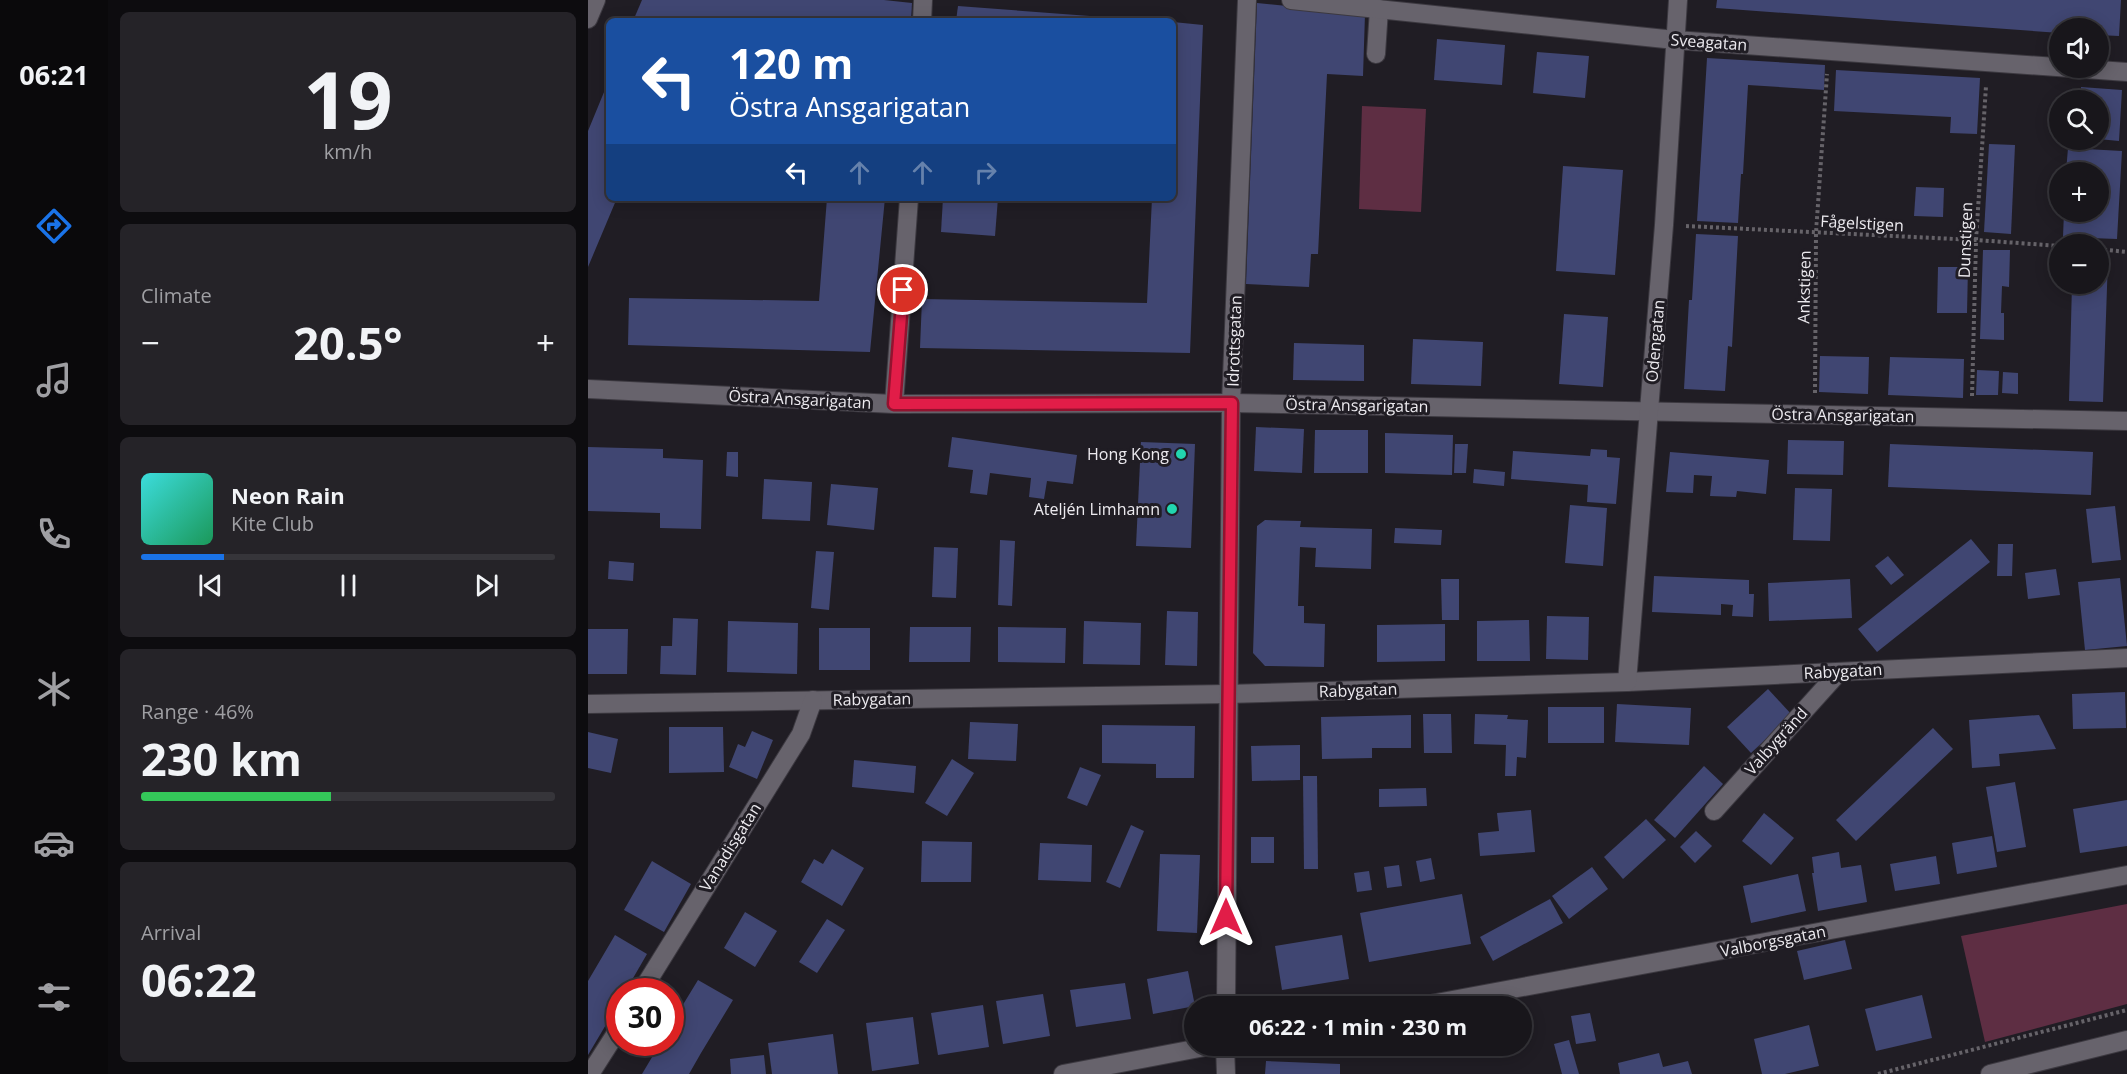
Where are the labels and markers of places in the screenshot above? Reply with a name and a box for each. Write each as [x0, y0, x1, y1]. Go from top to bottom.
pin [877, 264, 928, 315]
place label: Hong Kong [1087, 443, 1169, 465]
marker: Hong Kong [1174, 447, 1188, 461]
place label: Ateljén Limhamn [1034, 498, 1160, 520]
marker: Ateljén Limhamn [1165, 502, 1179, 516]

